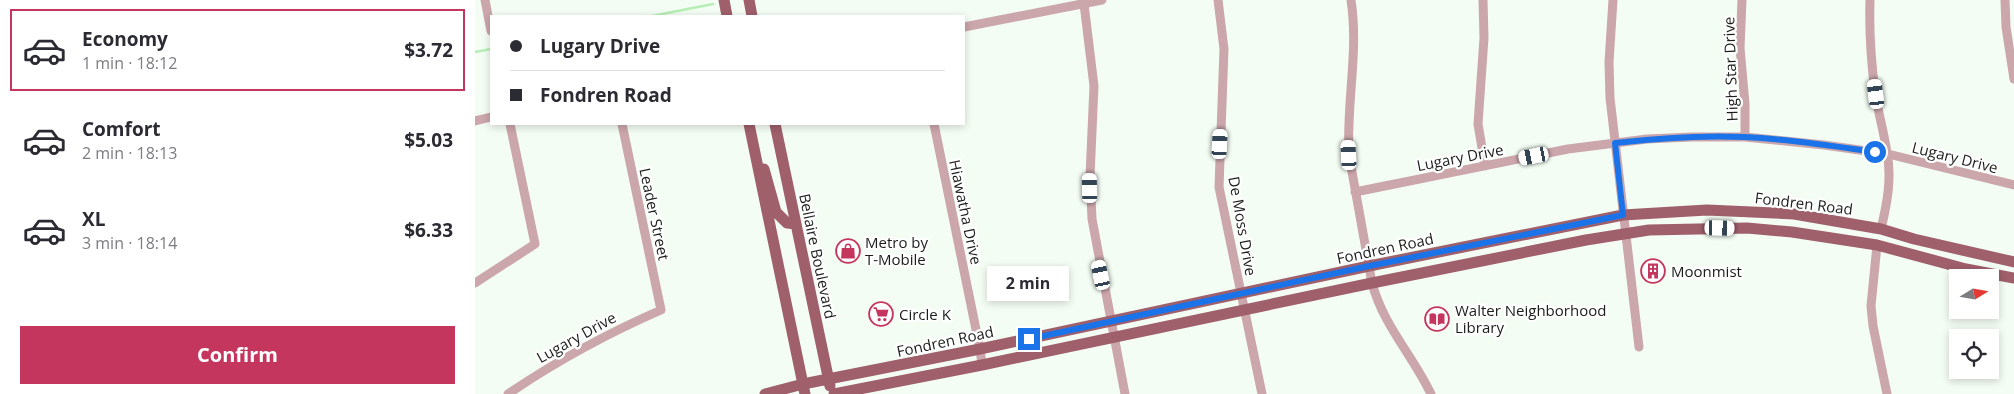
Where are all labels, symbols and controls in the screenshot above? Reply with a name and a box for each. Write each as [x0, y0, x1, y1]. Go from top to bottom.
street label: High Star Drive [1718, 16, 1742, 122]
text: Economy [82, 26, 168, 52]
icon: car [22, 28, 67, 73]
text: Lugary Drive [540, 33, 660, 59]
text: $3.72 [404, 37, 453, 63]
text: 1 min · 18:12 [82, 52, 177, 74]
car [1866, 78, 1885, 110]
text: Fondren Road [540, 82, 672, 108]
text: Comfort [82, 116, 161, 142]
icon: car [22, 118, 67, 163]
text: $5.03 [404, 127, 453, 153]
car [1211, 129, 1228, 159]
street label: Lugary Drive [1910, 137, 2000, 177]
street label: Lugary Drive [1415, 139, 1505, 175]
car [1340, 140, 1357, 170]
route start [1864, 141, 1886, 163]
text: 2 min · 18:13 [82, 142, 177, 164]
car [1517, 146, 1550, 166]
street label: Hiawatha Drive [945, 158, 987, 266]
street label: Leader Street [635, 166, 675, 262]
car [1082, 173, 1097, 203]
street label: De Moss Drive [1224, 175, 1262, 277]
street label: Fondren Road [1754, 187, 1854, 219]
street label: Bellaire Boulevard [795, 192, 841, 320]
text: XL [82, 206, 105, 232]
icon: car [22, 208, 67, 253]
text: $6.33 [404, 217, 453, 243]
car [1704, 220, 1735, 236]
street label: Fondren Road [1335, 228, 1435, 268]
text: 3 min · 18:14 [82, 232, 177, 254]
place label: Metro by T-Mobile [865, 232, 928, 269]
shop icon: Metro by T-Mobile [835, 238, 861, 264]
building icon: Moonmist [1640, 258, 1666, 284]
car [1090, 259, 1111, 291]
place label: Moonmist [1671, 261, 1742, 281]
callout: 2 min [988, 266, 1070, 302]
north arrow [1949, 269, 1999, 319]
map controls [1949, 269, 1999, 379]
text: 2 min [1006, 272, 1050, 294]
place label: Walter Neighborhood Library [1455, 300, 1606, 337]
supermarket icon: Circle K [868, 301, 894, 327]
place label: Circle K [899, 304, 952, 324]
library icon: Walter Neighborhood Library [1424, 306, 1450, 332]
street label: Lugary Drive [533, 307, 619, 367]
street label: Fondren Road [895, 321, 995, 361]
button: Confirm [20, 326, 455, 384]
route end [1018, 328, 1040, 350]
button: locate [1949, 329, 1999, 379]

